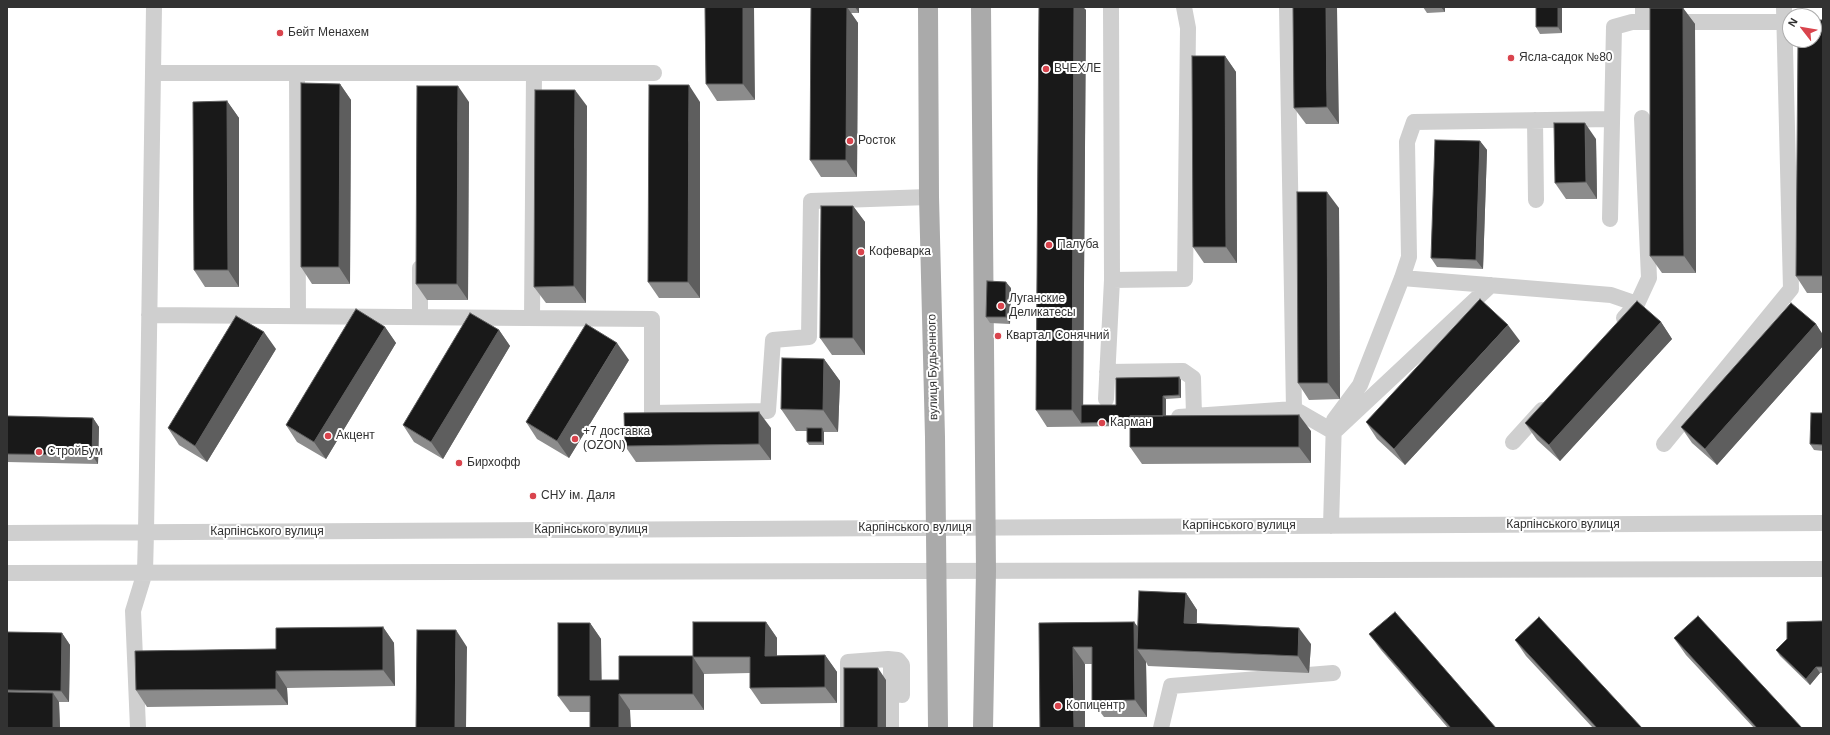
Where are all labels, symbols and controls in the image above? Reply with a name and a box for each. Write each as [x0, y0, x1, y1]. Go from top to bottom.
north arrow [1782, 8, 1822, 48]
text: N [1785, 16, 1800, 29]
place label: Бейт Менахем [288, 26, 369, 40]
marker: Бейт Менахем [275, 28, 285, 38]
place label: Ясла-садок №80 [1519, 51, 1612, 65]
marker: Ясла-садок №80 [1506, 53, 1516, 63]
place label: ВЧЕХЛЕ [1054, 62, 1101, 76]
marker: ВЧЕХЛЕ [1041, 64, 1051, 74]
place label: Росток [858, 134, 895, 148]
marker: Росток [845, 136, 855, 146]
place label: Палуба [1057, 238, 1099, 252]
marker: Палуба [1044, 240, 1054, 250]
place label: Кофеварка [869, 245, 931, 259]
marker: Кофеварка [856, 247, 866, 257]
place label: Луганские Деликатесы [1009, 292, 1076, 320]
marker: Луганские Деликатесы [996, 301, 1006, 311]
street label: вулиця Будьонного [925, 314, 941, 420]
place label: Квартал Сонячний [1006, 329, 1109, 343]
marker: Квартал Сонячний [993, 331, 1003, 341]
place label: Карман [1110, 416, 1152, 430]
marker: Карман [1097, 418, 1107, 428]
place label: +7 доставка (OZON) [583, 425, 650, 453]
place label: Акцент [336, 429, 375, 443]
marker: Акцент [323, 431, 333, 441]
marker: +7 доставка (OZON) [570, 434, 580, 444]
place label: СтройБум [47, 445, 103, 459]
marker: СтройБум [34, 447, 44, 457]
place label: Бирхофф [467, 456, 520, 470]
marker: Бирхофф [454, 458, 464, 468]
place label: СНУ ім. Даля [541, 489, 615, 503]
marker: СНУ ім. Даля [528, 491, 538, 501]
street label: Карпінського вулиця [1506, 518, 1620, 532]
street label: Карпінського вулиця [1182, 519, 1296, 533]
street label: Карпінського вулиця [858, 521, 972, 535]
street label: Карпінського вулиця [534, 523, 648, 537]
street label: Карпінського вулиця [210, 525, 324, 539]
place label: Копицентр [1066, 699, 1125, 713]
marker: Копицентр [1053, 701, 1063, 711]

